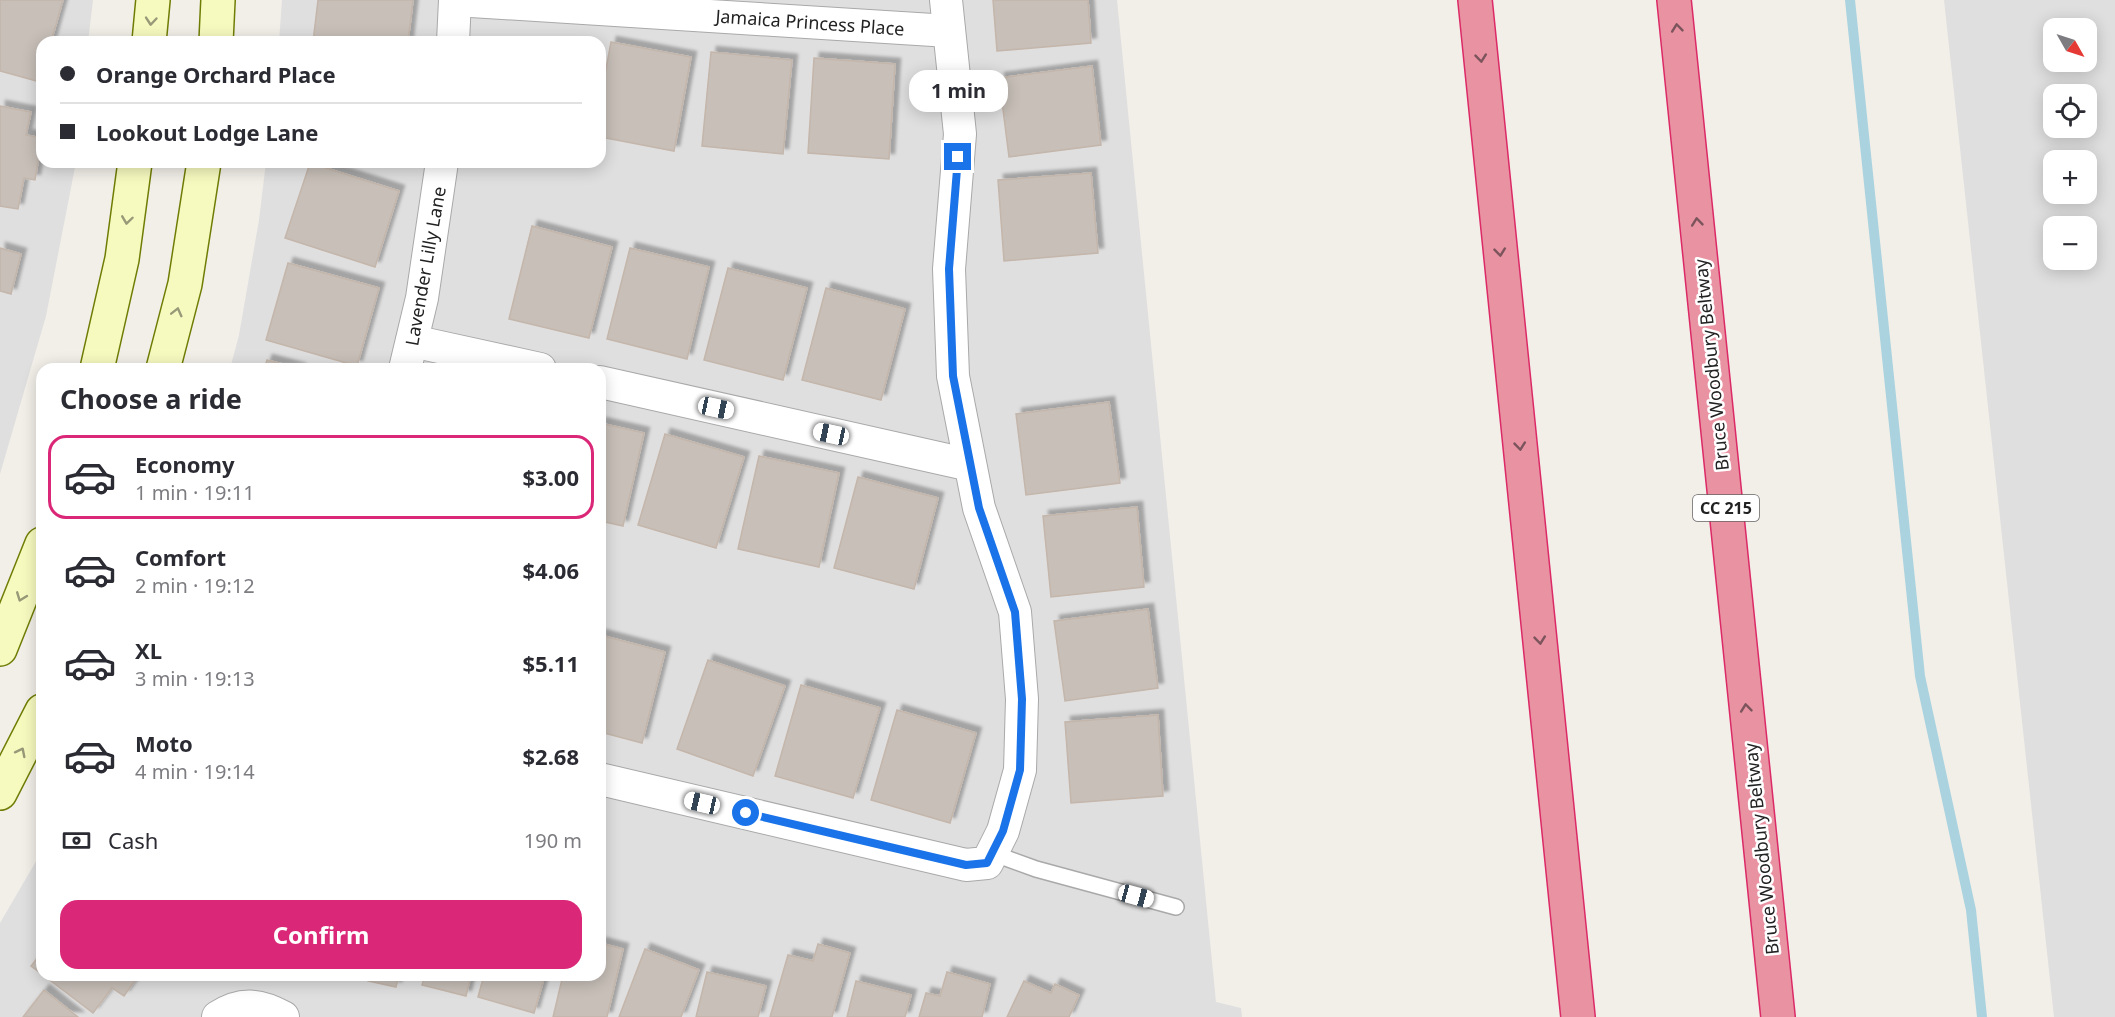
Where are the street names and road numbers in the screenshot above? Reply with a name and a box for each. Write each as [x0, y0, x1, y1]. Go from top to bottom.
street label: Jamaica Princess Place [713, 3, 905, 41]
street label: Lavender Lilly Lane [399, 184, 451, 348]
street label: Bruce Woodbury Beltway [1688, 257, 1734, 472]
road number: CC 215 [1693, 495, 1759, 521]
street label: Bruce Woodbury Beltway [1738, 741, 1784, 956]

